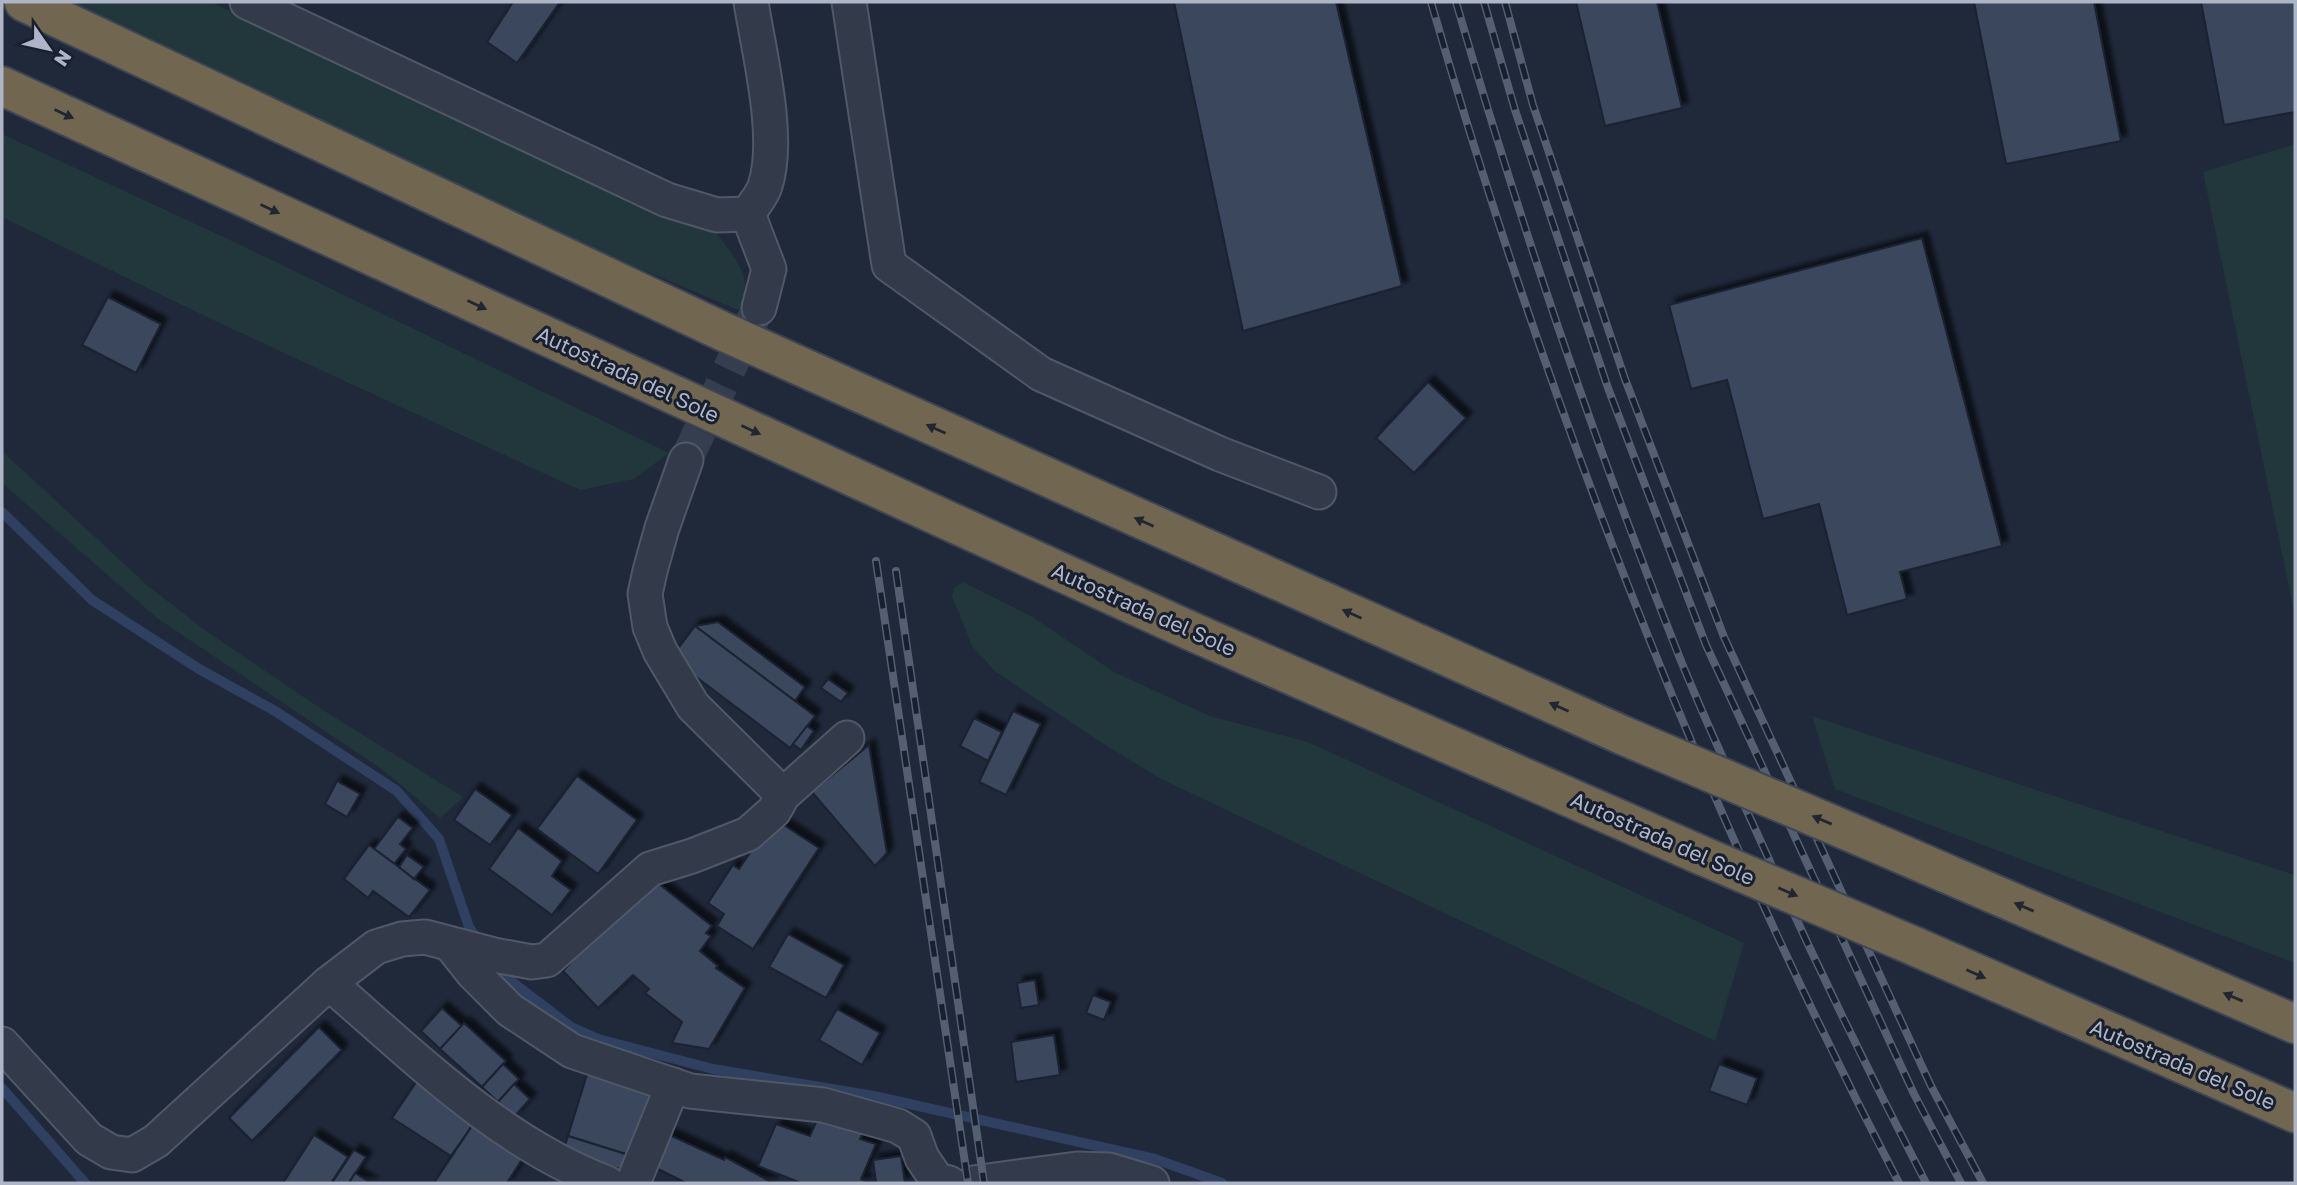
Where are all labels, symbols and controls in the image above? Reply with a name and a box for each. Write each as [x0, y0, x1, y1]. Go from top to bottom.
north arrow [14, 14, 84, 84]
text: N [50, 46, 77, 71]
one-way arrow [54, 108, 74, 120]
one-way arrow [260, 204, 281, 215]
one-way arrow [467, 299, 487, 310]
street label: Autostrada del Sole [533, 320, 723, 428]
one-way arrow [926, 423, 946, 435]
one-way arrow [740, 425, 761, 436]
one-way arrow [1134, 516, 1154, 528]
street label: Autostrada del Sole [1048, 557, 1240, 661]
one-way arrow [1341, 608, 1362, 619]
one-way arrow [1549, 701, 1569, 713]
street label: Autostrada del Sole [1567, 786, 1759, 890]
one-way arrow [1811, 814, 1832, 825]
one-way arrow [1778, 887, 1799, 898]
one-way arrow [2013, 901, 2034, 912]
one-way arrow [1966, 968, 1986, 980]
one-way arrow [2222, 991, 2243, 1002]
street label: Autostrada del Sole [2087, 1013, 2279, 1115]

